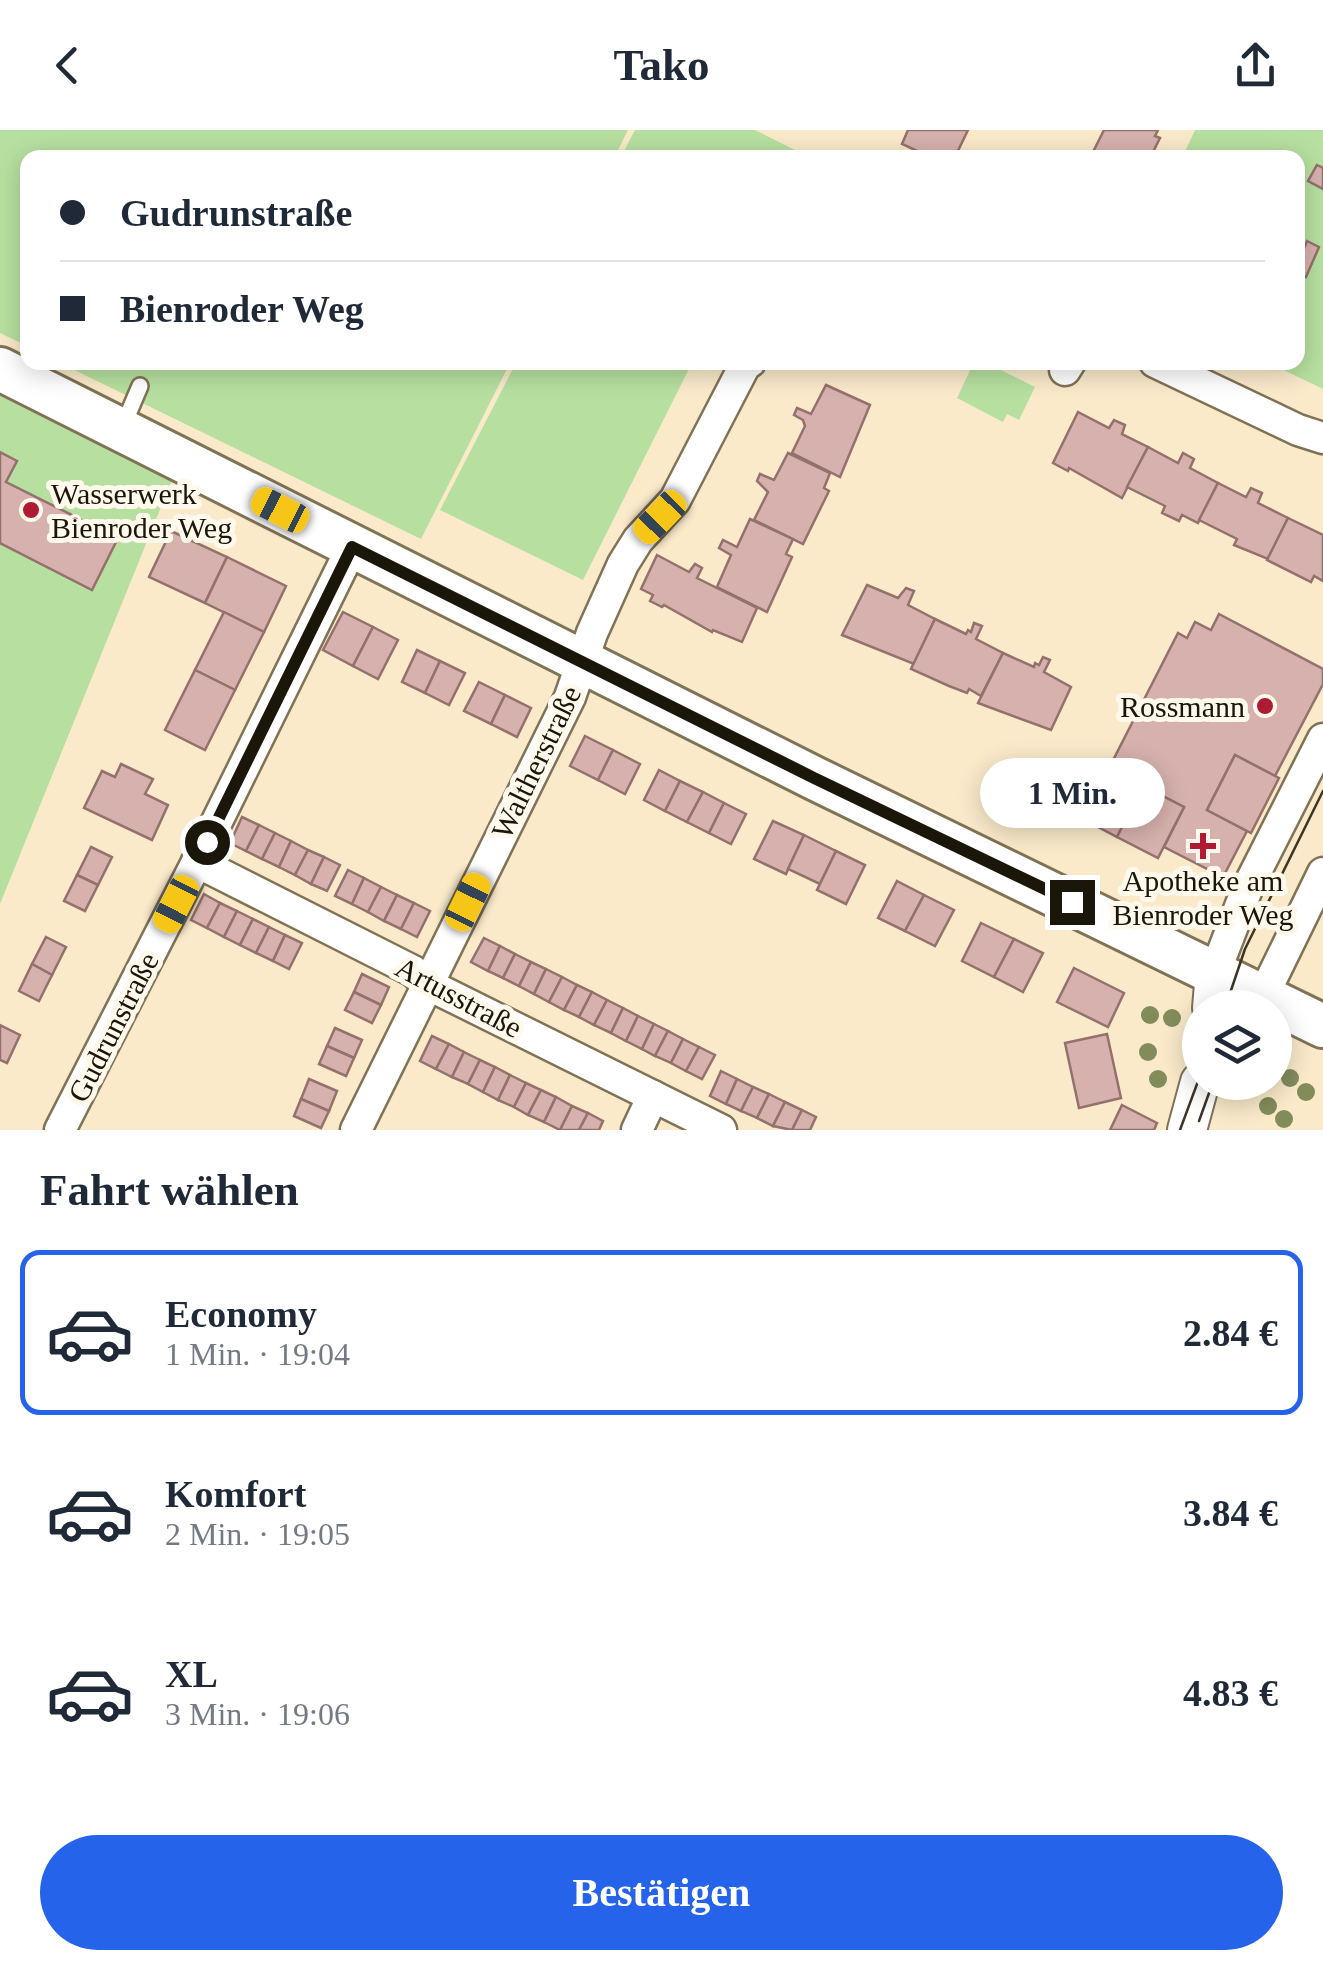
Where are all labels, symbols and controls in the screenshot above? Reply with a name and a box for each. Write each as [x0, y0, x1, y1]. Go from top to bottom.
icon: back [40, 38, 95, 93]
icon: share [1228, 38, 1283, 93]
text: Tako [614, 40, 709, 90]
text: Gudrunstraße [120, 192, 352, 234]
text: Bienroder Weg [120, 288, 364, 330]
place label: Wasserwerk Bienroder Weg [51, 477, 232, 544]
car [246, 483, 314, 537]
car [628, 485, 692, 549]
marker: Wasserwerk Bienroder Weg [20, 499, 42, 521]
street label: Waltherstraße [485, 680, 587, 844]
place label: Rossmann [1120, 690, 1245, 723]
marker: Rossmann [1254, 695, 1276, 717]
callout: 1 Min. [980, 757, 1164, 827]
text: 1 Min. [1028, 775, 1117, 811]
route start [185, 820, 230, 865]
marker: Apotheke am Bienroder Weg [1192, 835, 1214, 857]
place label: Apotheke am Bienroder Weg [1112, 864, 1294, 931]
car [441, 868, 495, 936]
car [149, 870, 203, 938]
route end [1050, 880, 1095, 925]
street label: Gudrunstraße [61, 947, 165, 1107]
street label: Artusstraße [390, 950, 528, 1044]
map controls [1182, 990, 1292, 1100]
button: layers [1182, 990, 1292, 1100]
text: Fahrt wählen [40, 1165, 299, 1215]
icon: car [45, 1288, 135, 1378]
text: Economy [165, 1293, 317, 1335]
text: 2.84 € [1183, 1312, 1278, 1354]
text: 1 Min. · 19:04 [165, 1336, 350, 1372]
icon: car [45, 1468, 135, 1558]
text: Komfort [165, 1473, 306, 1515]
text: 3.84 € [1183, 1492, 1278, 1534]
text: 2 Min. · 19:05 [165, 1516, 350, 1552]
icon: car [45, 1648, 135, 1738]
text: XL [165, 1653, 218, 1695]
text: 4.83 € [1183, 1672, 1278, 1714]
text: 3 Min. · 19:06 [165, 1696, 350, 1732]
button: Bestätigen [40, 1835, 1283, 1950]

